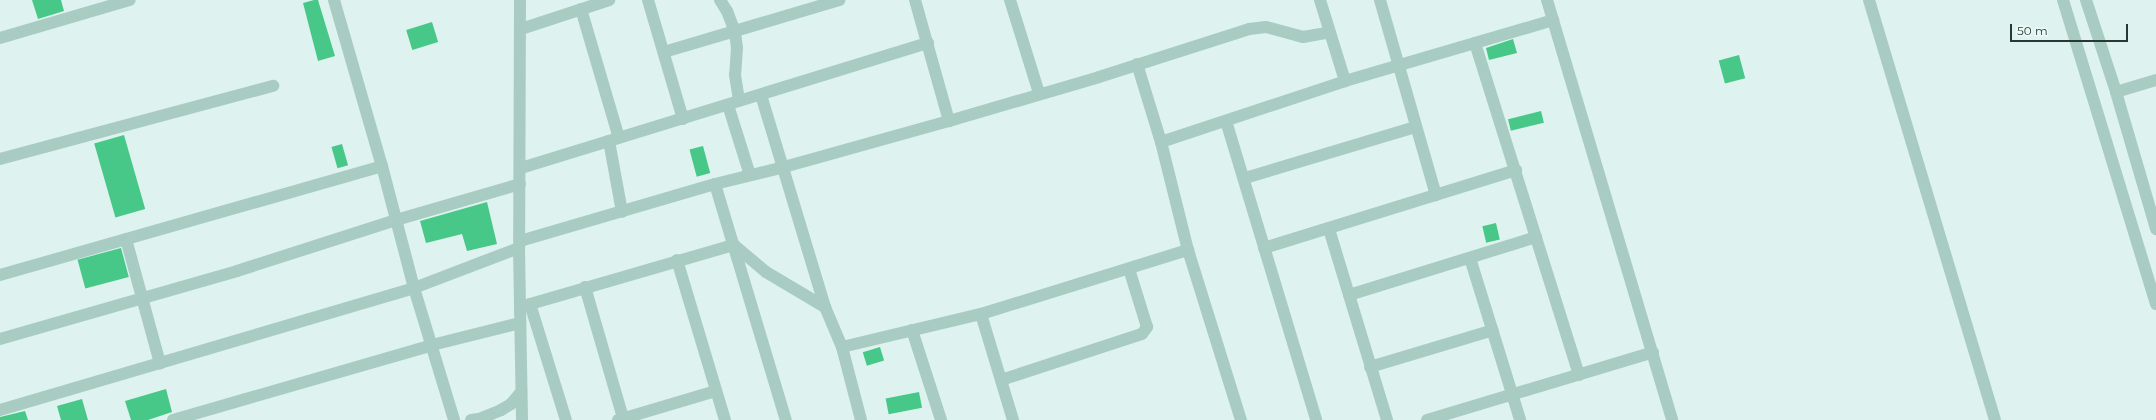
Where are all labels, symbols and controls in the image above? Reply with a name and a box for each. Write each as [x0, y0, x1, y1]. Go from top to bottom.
scale bar [2012, 16, 2130, 42]
text: 50 m [2017, 23, 2048, 38]

